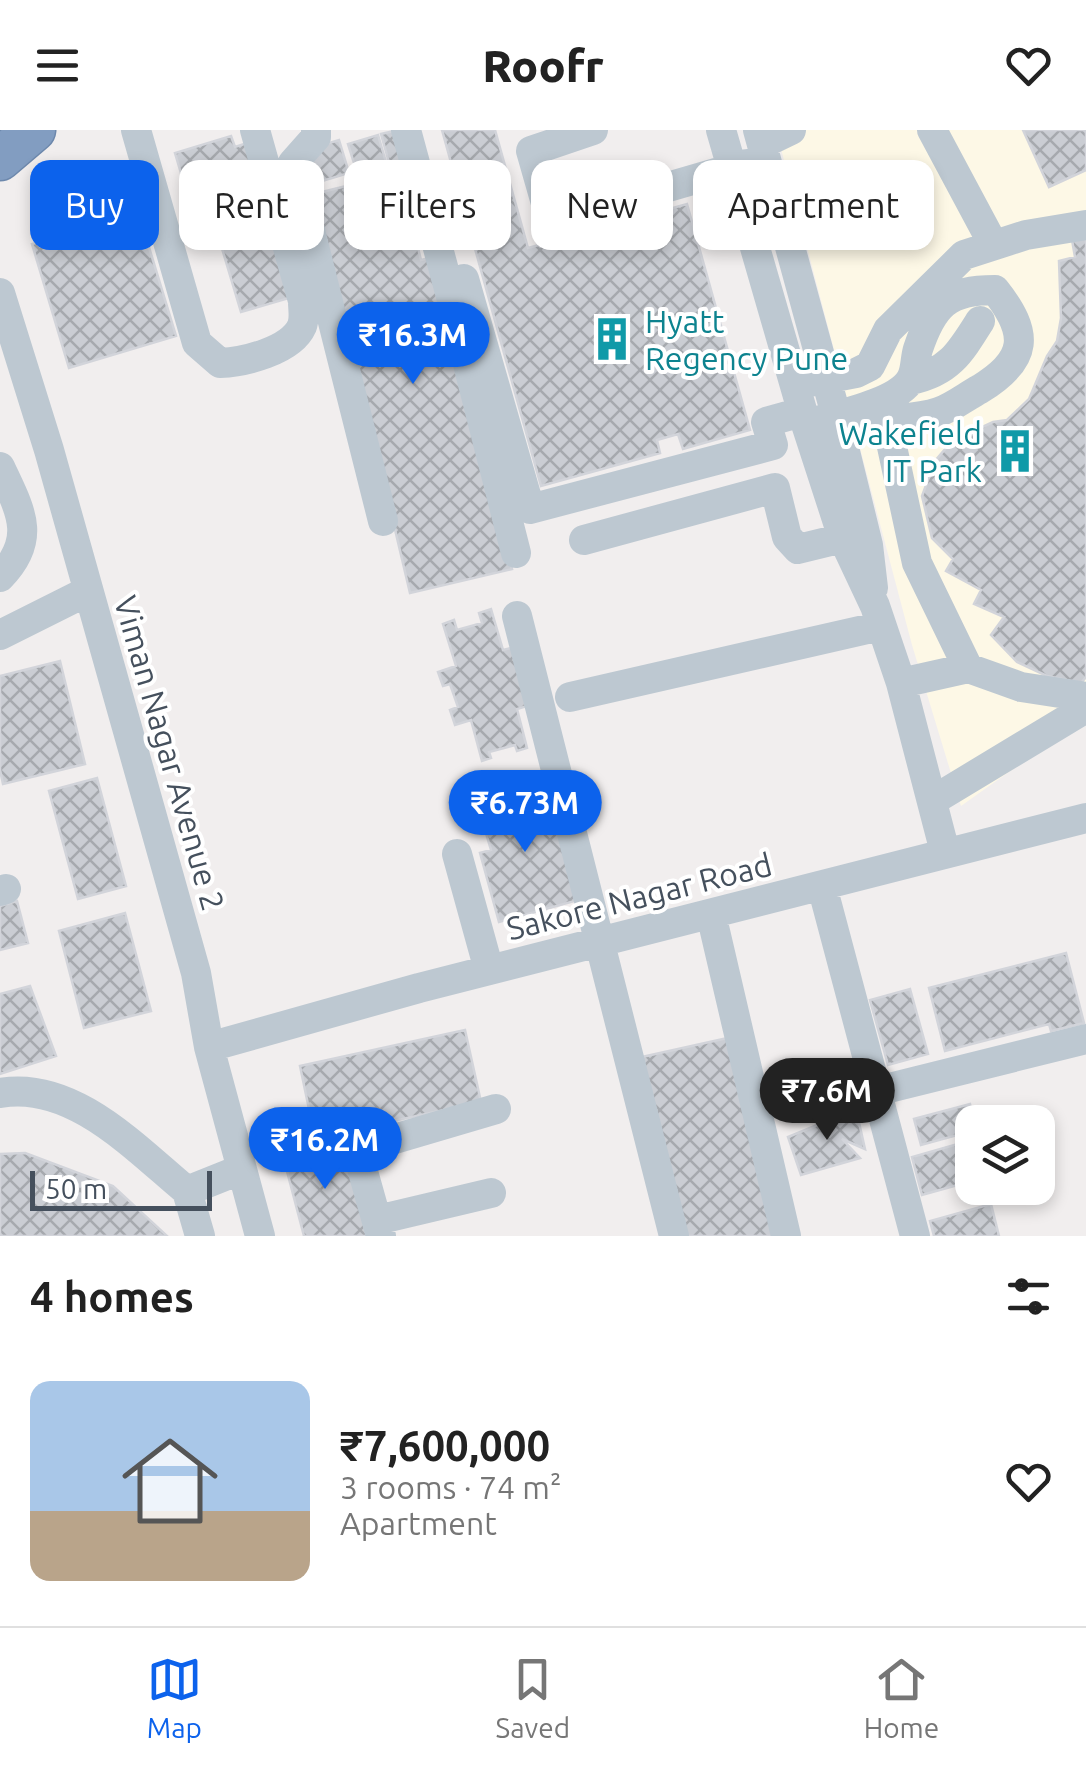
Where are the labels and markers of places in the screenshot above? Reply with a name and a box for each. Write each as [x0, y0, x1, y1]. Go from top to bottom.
pin: ₹16.3M [332, 302, 494, 387]
place label: Hyatt Regency Pune [645, 303, 848, 376]
building icon: Hyatt Regency Pune [588, 315, 636, 363]
place label: Wakefield IT Park [839, 415, 982, 488]
building icon: Wakefield IT Park [991, 427, 1039, 475]
pin: ₹6.73M [444, 770, 606, 855]
pin: ₹7.6M [757, 1058, 897, 1143]
pin: ₹16.2M [244, 1107, 406, 1192]

